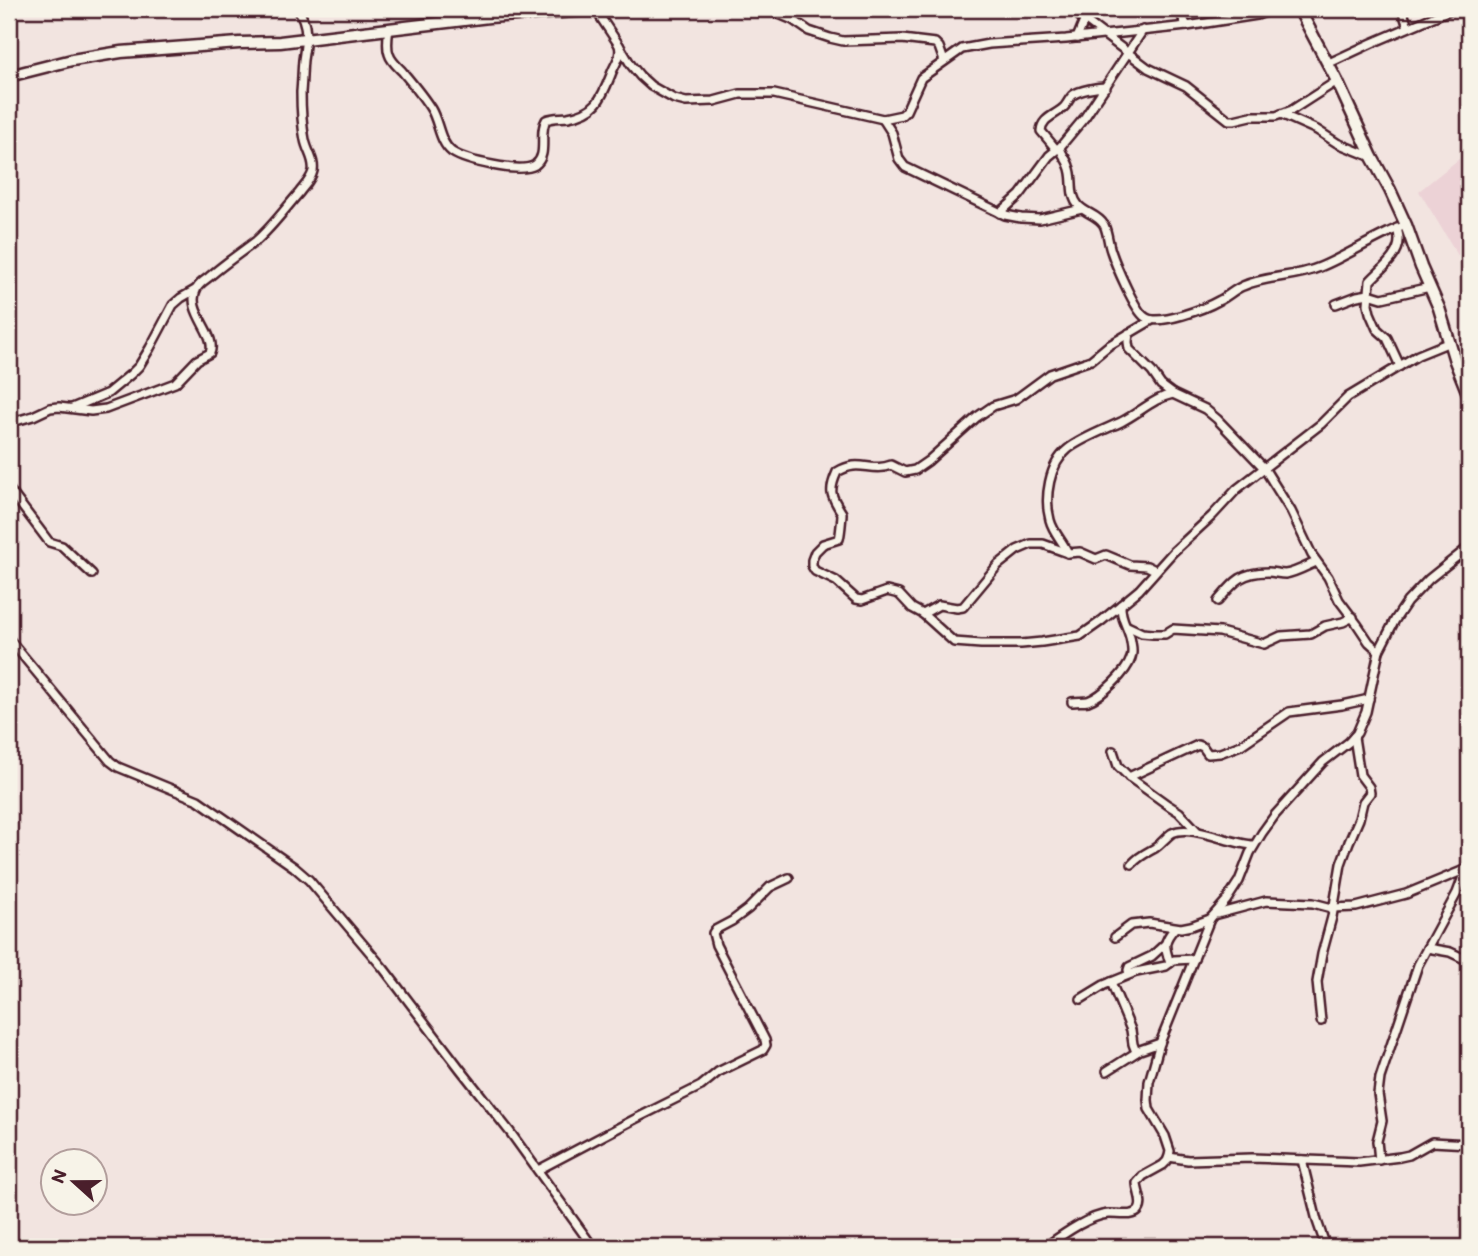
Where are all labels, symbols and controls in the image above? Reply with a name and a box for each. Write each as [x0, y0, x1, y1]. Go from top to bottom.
north arrow [38, 1148, 108, 1218]
text: N [46, 1166, 72, 1186]

